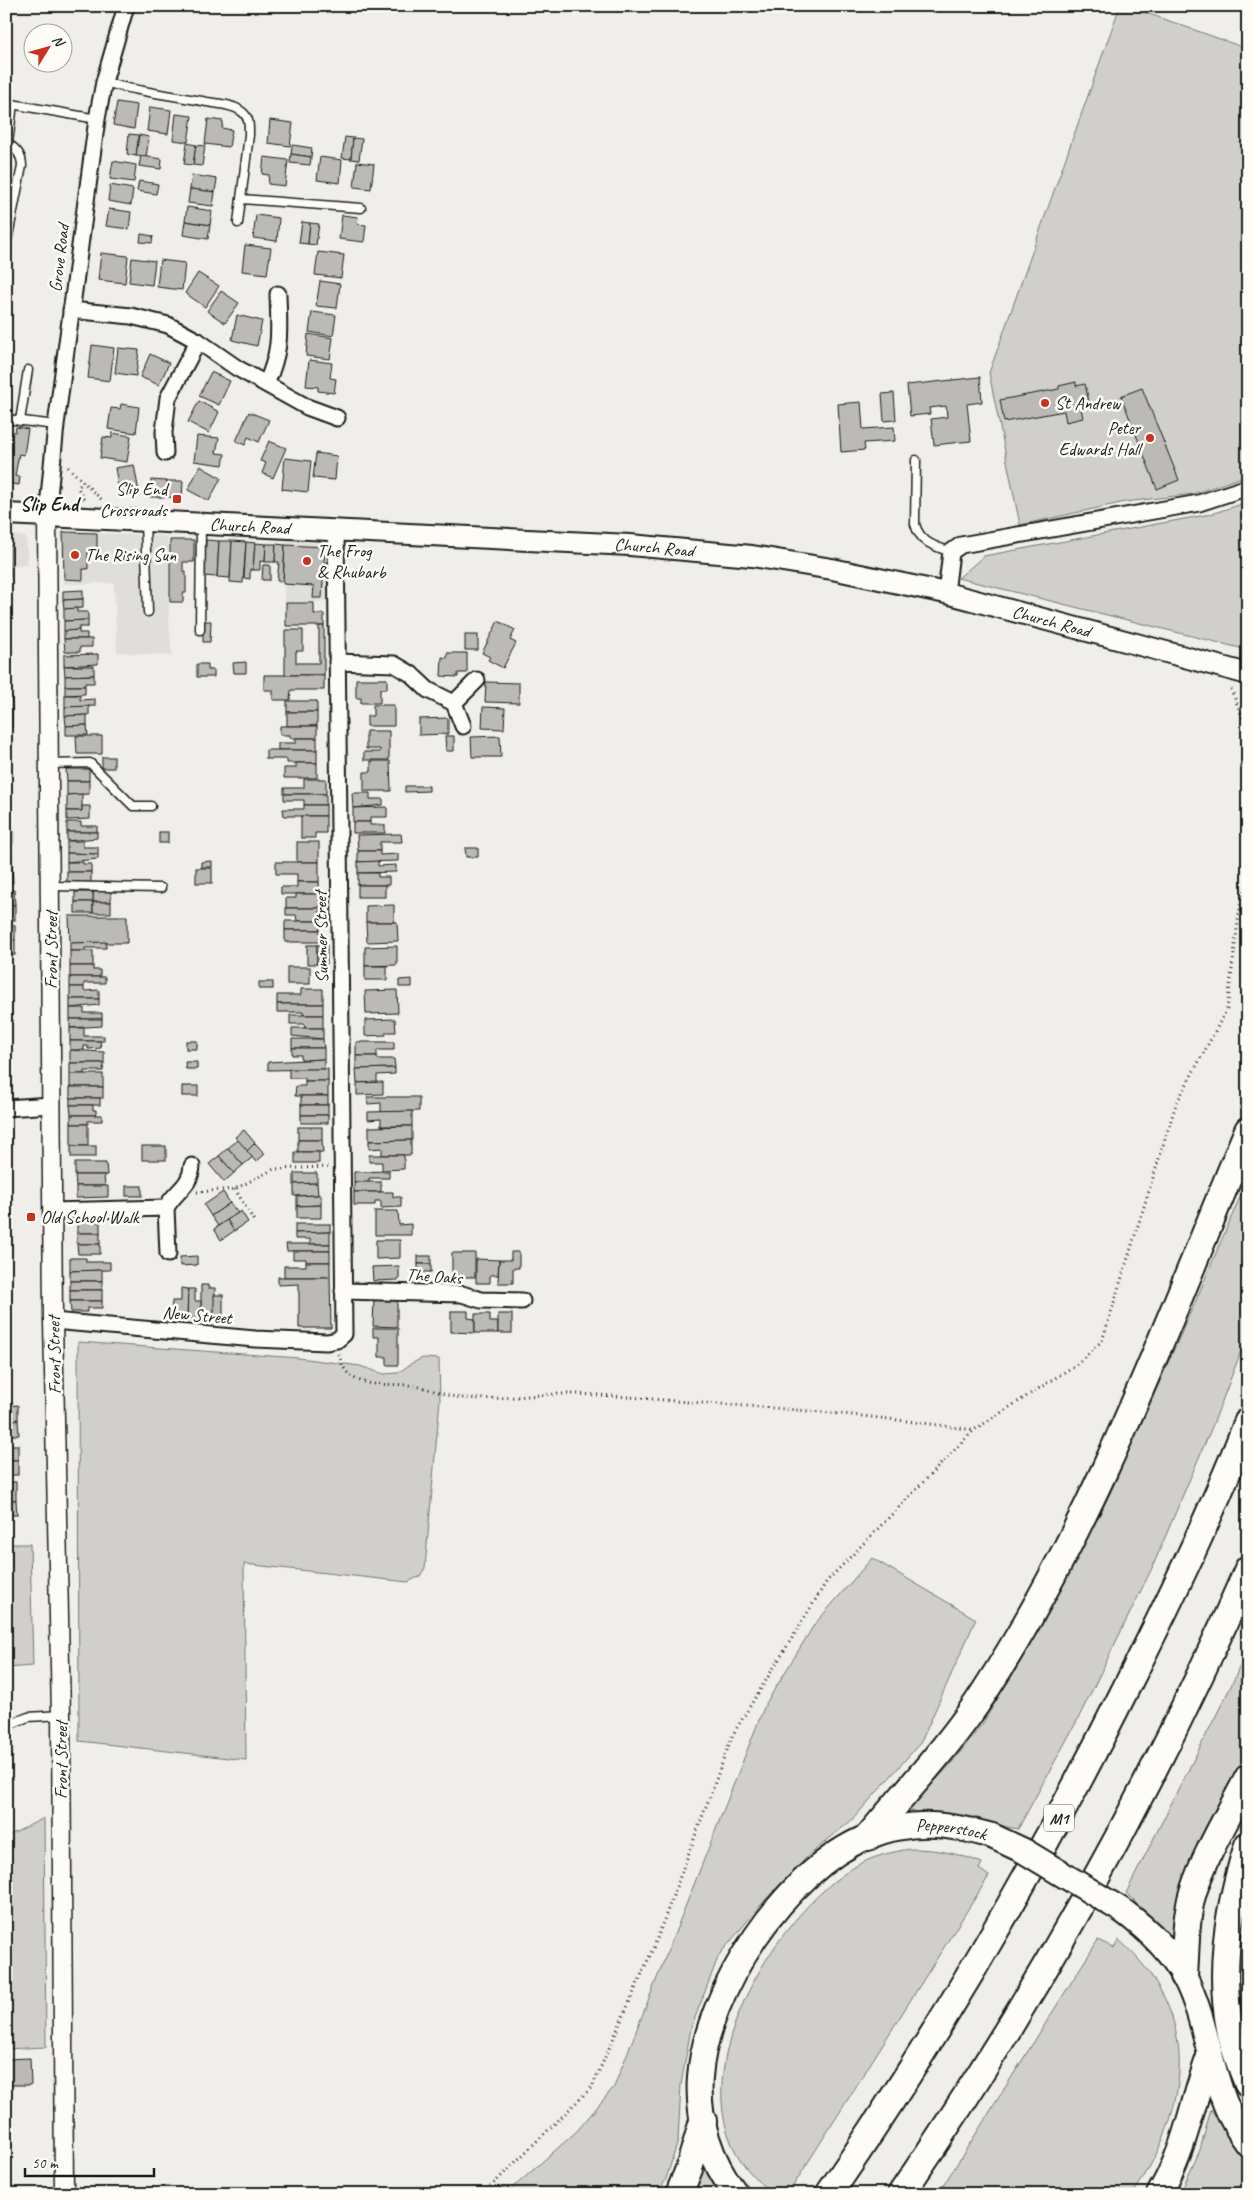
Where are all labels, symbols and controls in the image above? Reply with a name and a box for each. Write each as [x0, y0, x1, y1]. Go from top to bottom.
north arrow [22, 22, 72, 72]
text: N [49, 32, 69, 51]
street label: Grove Road [44, 220, 74, 293]
place label: St Andrew [1055, 392, 1122, 414]
marker: St Andrew [1039, 397, 1051, 409]
place label: Peter Edwards Hall [1059, 417, 1143, 460]
marker: Peter Edwards Hall [1144, 432, 1156, 444]
place label: Slip End Crossroads [100, 478, 170, 521]
district label: Slip End [20, 492, 82, 517]
marker: Slip End Crossroads [171, 493, 183, 505]
street label: Church Road [209, 513, 293, 539]
street label: Church Road [614, 533, 698, 562]
place label: The Frog & Rhubarb [317, 540, 387, 583]
place label: The Rising Sun [85, 544, 177, 566]
marker: The Rising Sun [69, 549, 81, 561]
marker: The Frog & Rhubarb [301, 555, 313, 567]
street label: Church Road [1010, 600, 1096, 643]
street label: Summer Street [309, 888, 333, 983]
street label: Front Street [40, 908, 62, 989]
place label: Old School Walk [41, 1206, 140, 1228]
marker: Old School Walk [25, 1211, 37, 1223]
street label: The Oaks [405, 1263, 465, 1289]
street label: New Street [162, 1301, 235, 1329]
street label: Front Street [42, 1313, 66, 1394]
street label: Front Street [50, 1718, 72, 1799]
road number: M1 [1044, 1805, 1074, 1832]
street label: Pepperstock [915, 1814, 990, 1845]
scale bar [25, 2145, 154, 2177]
text: 50 m [32, 2154, 59, 2173]

